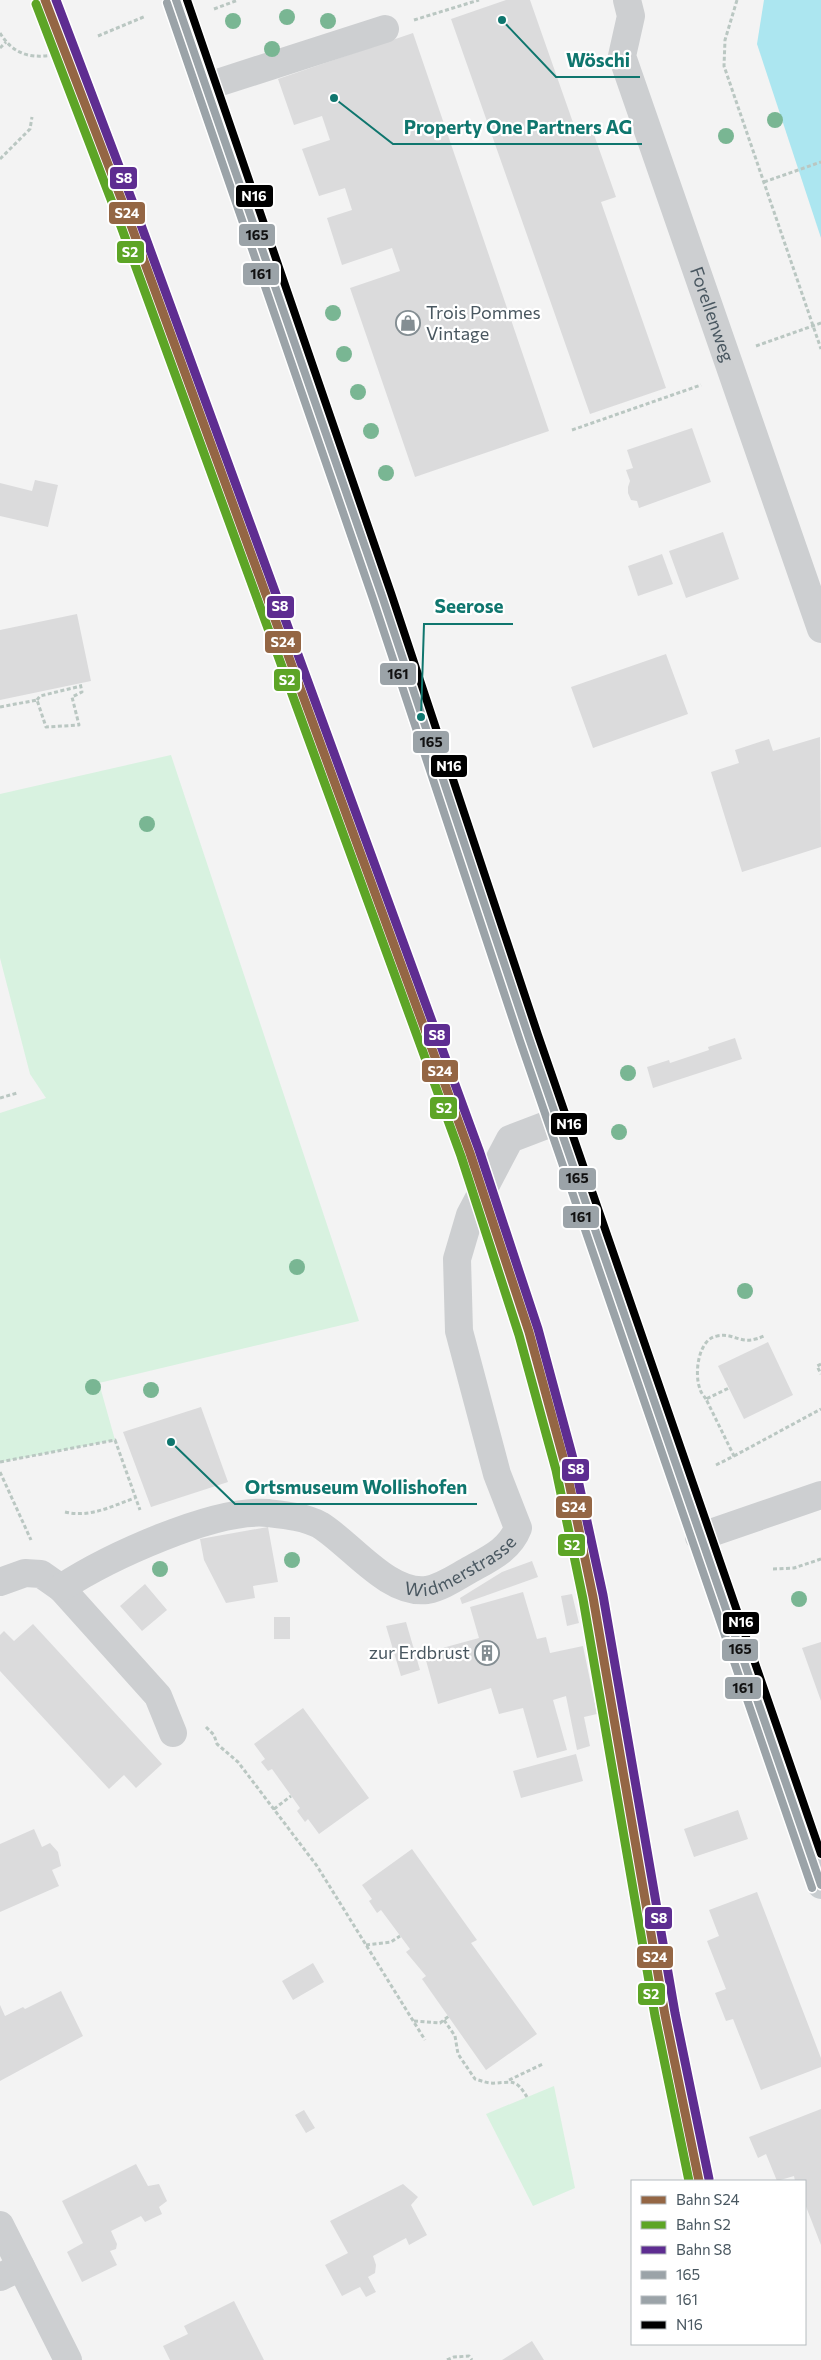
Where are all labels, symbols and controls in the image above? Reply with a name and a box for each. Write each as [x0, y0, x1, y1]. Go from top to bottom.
callout: Wöschi [556, 43, 640, 77]
text: Wöschi [566, 48, 630, 71]
callout: Property One Partners AG [393, 110, 642, 144]
text: Property One Partners AG [404, 115, 632, 138]
line badge: S8 [109, 166, 138, 190]
text: S8 [115, 169, 133, 186]
line badge: N16 [235, 184, 274, 208]
text: N16 [241, 187, 267, 204]
line badge: S24 [108, 201, 146, 225]
text: S24 [115, 204, 140, 221]
line badge: 165 [238, 223, 276, 247]
text: 165 [245, 226, 269, 243]
line badge: S2 [116, 240, 145, 264]
text: S2 [122, 243, 138, 260]
line badge: 161 [242, 262, 280, 286]
street label: Forellenweg [686, 264, 739, 365]
text: 161 [250, 265, 272, 282]
place label: Trois Pommes Vintage [426, 301, 541, 344]
shop icon: Trois Pommes Vintage [395, 310, 421, 336]
callout: Seerose [424, 590, 513, 624]
text: Seerose [434, 594, 504, 617]
line badge: S8 [266, 595, 295, 619]
text: S8 [271, 597, 289, 614]
line badge: S24 [264, 630, 302, 654]
text: S24 [271, 633, 296, 650]
line badge: 161 [379, 662, 417, 686]
text: 161 [387, 665, 409, 682]
line badge: S2 [273, 668, 301, 692]
text: S2 [279, 671, 295, 688]
line badge: 165 [412, 730, 450, 754]
text: 165 [419, 733, 443, 750]
line badge: N16 [430, 754, 468, 778]
text: N16 [436, 757, 462, 774]
line badge: S8 [423, 1023, 451, 1047]
text: S8 [428, 1026, 446, 1043]
line badge: S24 [421, 1059, 459, 1083]
text: S24 [428, 1062, 453, 1079]
line badge: S2 [429, 1096, 458, 1120]
text: S2 [436, 1099, 452, 1116]
line badge: N16 [550, 1112, 588, 1136]
text: N16 [556, 1115, 582, 1132]
line badge: 165 [558, 1167, 597, 1191]
text: 165 [565, 1169, 589, 1186]
line badge: 161 [562, 1205, 600, 1229]
text: 161 [570, 1208, 592, 1225]
line badge: S8 [561, 1458, 590, 1482]
text: S8 [567, 1460, 585, 1477]
callout: Ortsmuseum Wollishofen [235, 1470, 477, 1504]
text: Ortsmuseum Wollishofen [245, 1475, 467, 1498]
line badge: S24 [555, 1495, 593, 1519]
text: S24 [562, 1498, 587, 1515]
street label: Widmerstrasse [403, 1531, 520, 1601]
line badge: S2 [557, 1533, 586, 1557]
text: S2 [564, 1536, 580, 1553]
line badge: N16 [722, 1611, 760, 1635]
text: N16 [728, 1613, 754, 1630]
line badge: 165 [721, 1638, 759, 1662]
building icon: zur Erdbrust [474, 1640, 500, 1666]
text: 165 [728, 1640, 752, 1657]
place label: zur Erdbrust [369, 1641, 470, 1663]
line badge: 161 [724, 1676, 762, 1700]
text: 161 [732, 1679, 754, 1696]
line badge: S8 [644, 1906, 673, 1930]
text: S8 [650, 1909, 668, 1926]
line badge: S24 [636, 1945, 674, 1969]
text: S24 [643, 1948, 668, 1965]
line badge: S2 [637, 1982, 666, 2006]
text: S2 [643, 1985, 659, 2002]
legend [631, 2180, 806, 2345]
text: Bahn S24 [676, 2190, 739, 2208]
text: Bahn S2 [676, 2215, 731, 2233]
text: Bahn S8 [676, 2240, 732, 2258]
text: 165 [676, 2265, 700, 2283]
text: 161 [676, 2290, 698, 2308]
text: N16 [676, 2315, 703, 2333]

